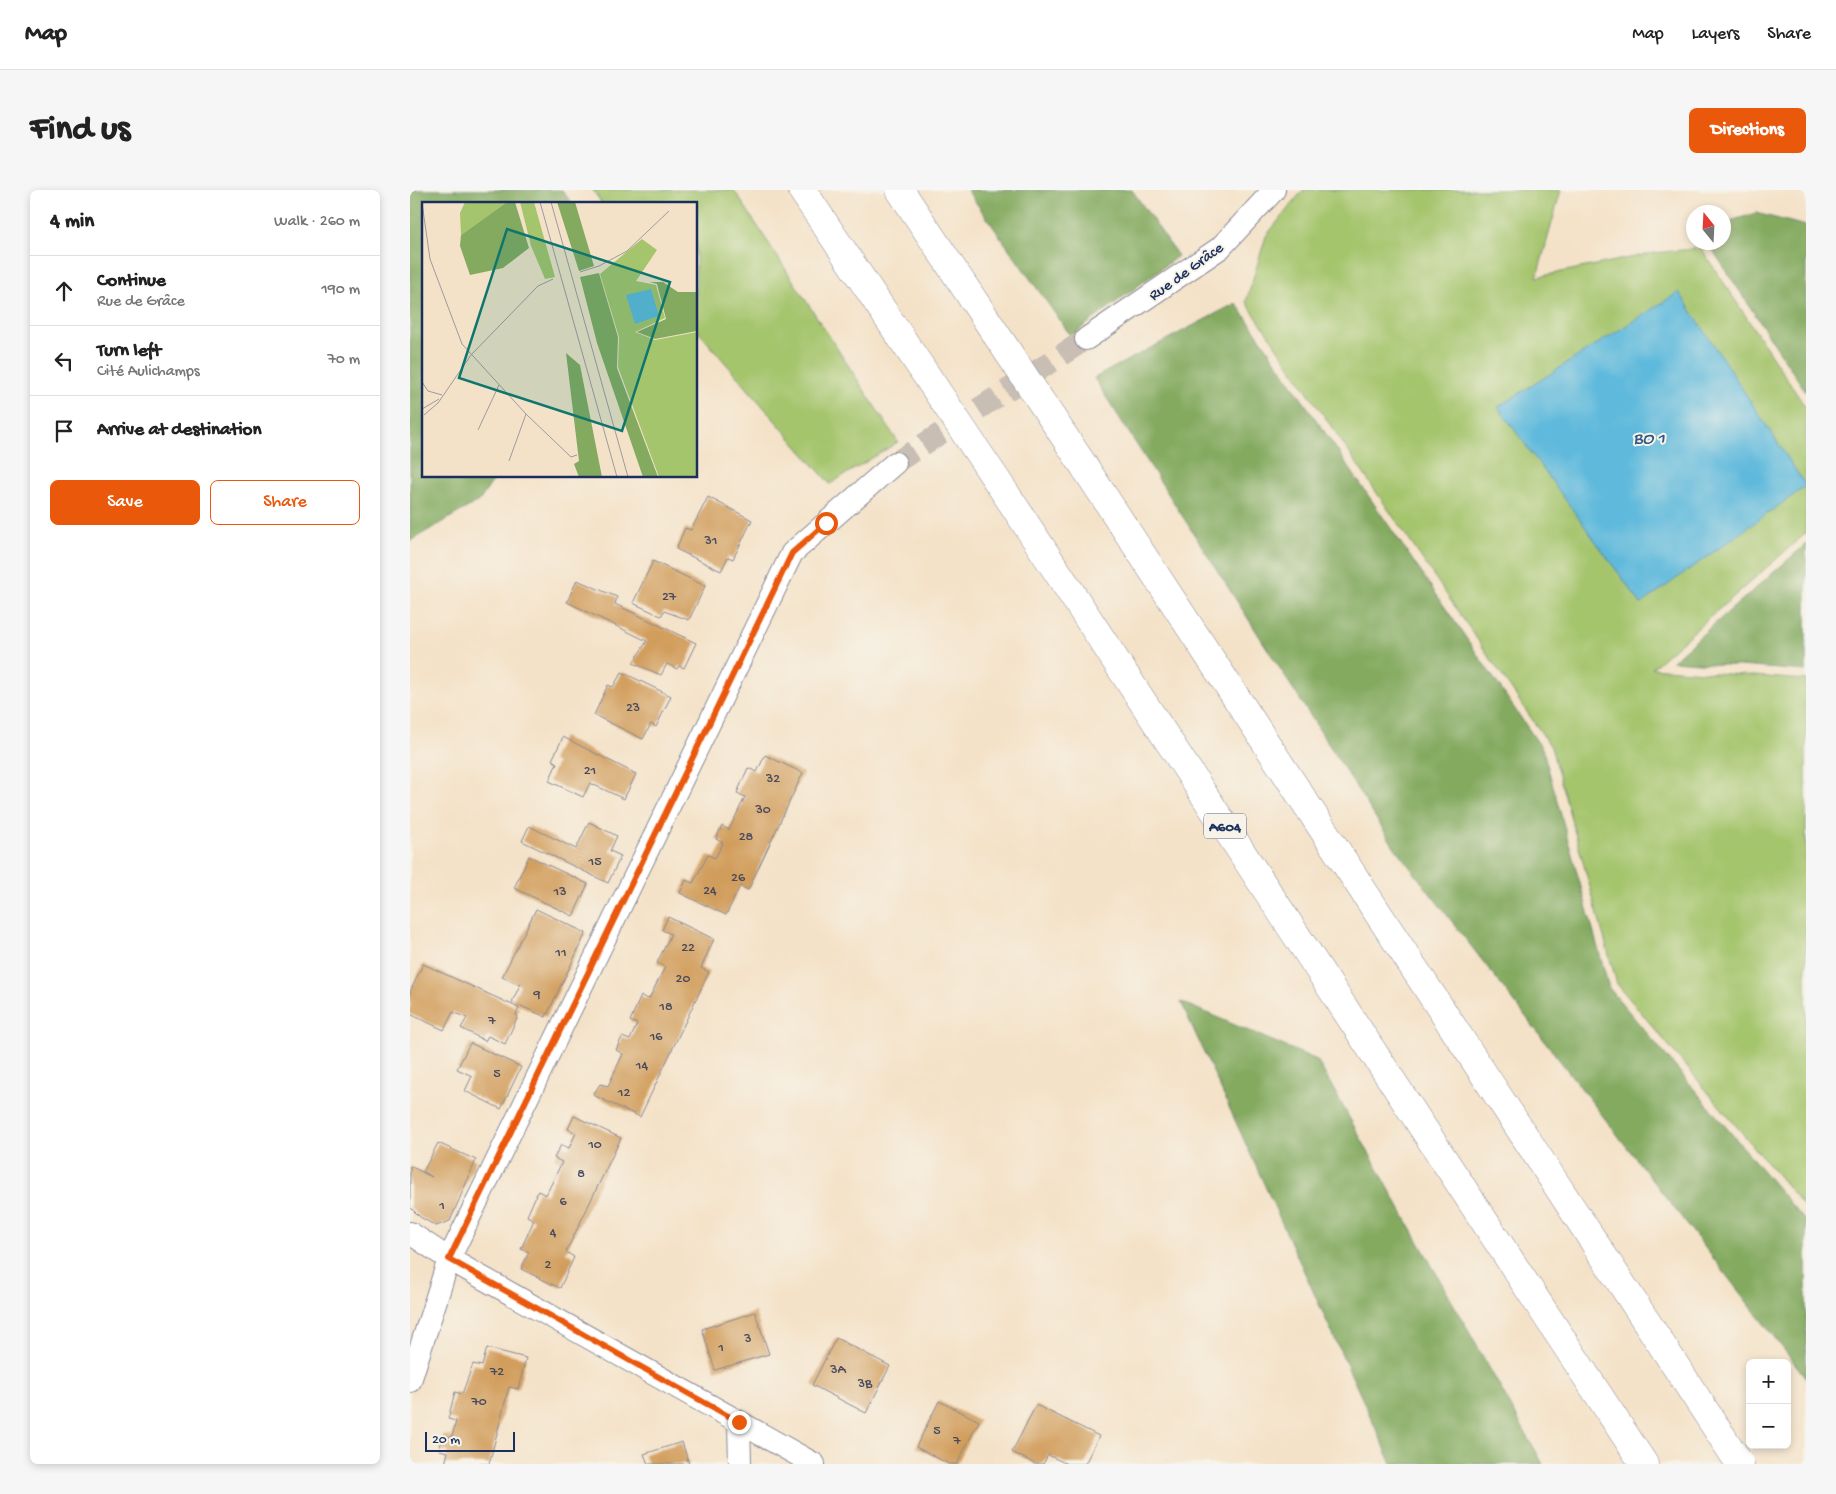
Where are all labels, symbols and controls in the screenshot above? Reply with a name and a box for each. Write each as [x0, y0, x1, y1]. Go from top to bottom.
text: Map [25, 20, 67, 49]
text: Map [1632, 24, 1664, 45]
text: Layers [1692, 24, 1739, 45]
text: Share [1767, 24, 1811, 45]
button: Directions [1689, 108, 1806, 153]
text: Find us [30, 110, 130, 151]
inset map [422, 202, 698, 478]
north arrow [1686, 205, 1731, 250]
text: 4 min [50, 210, 94, 235]
text: Walk · 260 m [274, 213, 360, 232]
street label: Rue de Grâce [1146, 239, 1229, 306]
text: Continue [97, 270, 166, 293]
icon: ahead [50, 277, 78, 305]
text: 190 m [321, 281, 360, 300]
text: Rue de Grâce [97, 293, 185, 312]
text: Turn left [97, 340, 161, 363]
icon: left [50, 347, 78, 375]
text: 70 m [327, 351, 360, 370]
text: Cité Aulichamps [97, 363, 200, 382]
icon: arrive [50, 417, 78, 445]
text: Arrive at destination [97, 419, 261, 442]
water label: BO 1 [1633, 429, 1666, 450]
button: Save [50, 480, 200, 525]
button: Share [210, 480, 360, 525]
route start [815, 512, 838, 535]
house number: 31 [704, 533, 717, 550]
house number: 27 [662, 589, 677, 606]
house number: 23 [626, 700, 640, 717]
house number: 21 [584, 763, 596, 780]
house number: 32 [765, 771, 780, 788]
house number: 30 [754, 802, 771, 819]
road number: A604 [1204, 814, 1246, 838]
house number: 28 [739, 829, 754, 846]
house number: 15 [587, 854, 602, 871]
house number: 26 [731, 870, 746, 887]
house number: 24 [703, 883, 717, 900]
house number: 13 [553, 884, 566, 901]
house number: 22 [681, 940, 695, 957]
house number: 11 [554, 945, 567, 962]
house number: 20 [676, 971, 690, 988]
house number: 9 [532, 987, 541, 1004]
house number: 18 [658, 999, 673, 1016]
house number: 7 [487, 1013, 496, 1030]
house number: 16 [649, 1029, 663, 1046]
house number: 14 [635, 1058, 649, 1075]
house number: 5 [493, 1066, 501, 1083]
house number: 12 [617, 1085, 630, 1102]
house number: 10 [587, 1137, 602, 1154]
house number: 8 [577, 1166, 585, 1183]
house number: 6 [559, 1194, 567, 1211]
house number: 1 [438, 1198, 445, 1215]
house number: 4 [550, 1225, 557, 1242]
house number: 2 [545, 1257, 552, 1274]
house number: 3 [743, 1331, 752, 1348]
house number: 1 [717, 1340, 724, 1357]
map controls [1746, 1359, 1791, 1449]
button: + [1746, 1359, 1791, 1404]
house number: 3A [829, 1362, 847, 1379]
house number: 72 [489, 1364, 504, 1381]
house number: 3B [857, 1376, 873, 1393]
house number: 70 [470, 1394, 487, 1411]
button: − [1746, 1404, 1791, 1449]
route end [728, 1411, 751, 1434]
house number: 5 [933, 1423, 941, 1440]
scale bar [425, 1429, 515, 1452]
text: 20 m [432, 1432, 460, 1449]
house number: 7 [952, 1433, 961, 1450]

